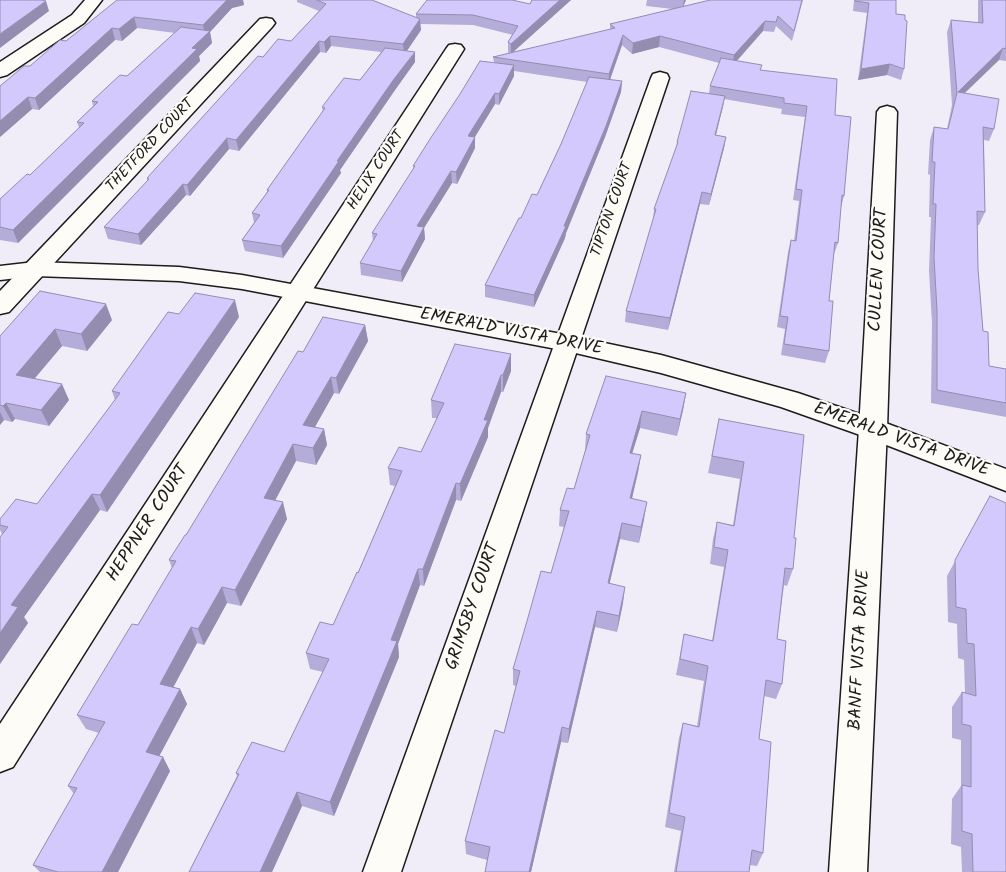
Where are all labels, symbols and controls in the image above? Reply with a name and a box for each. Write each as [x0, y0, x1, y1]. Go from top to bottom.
street label: THETFORD COURT [103, 96, 199, 196]
street label: HELIX COURT [345, 128, 409, 214]
street label: TIPTON COURT [589, 161, 637, 259]
street label: CULLEN COURT [866, 208, 894, 332]
street label: EMERALD VISTA DRIVE [418, 305, 604, 361]
street label: EMERALD VISTA DRIVE [810, 399, 992, 483]
street label: HEPPNER COURT [103, 461, 195, 587]
street label: GRIMSBY COURT [442, 541, 506, 673]
street label: BANFF VISTA DRIVE [846, 569, 876, 731]

